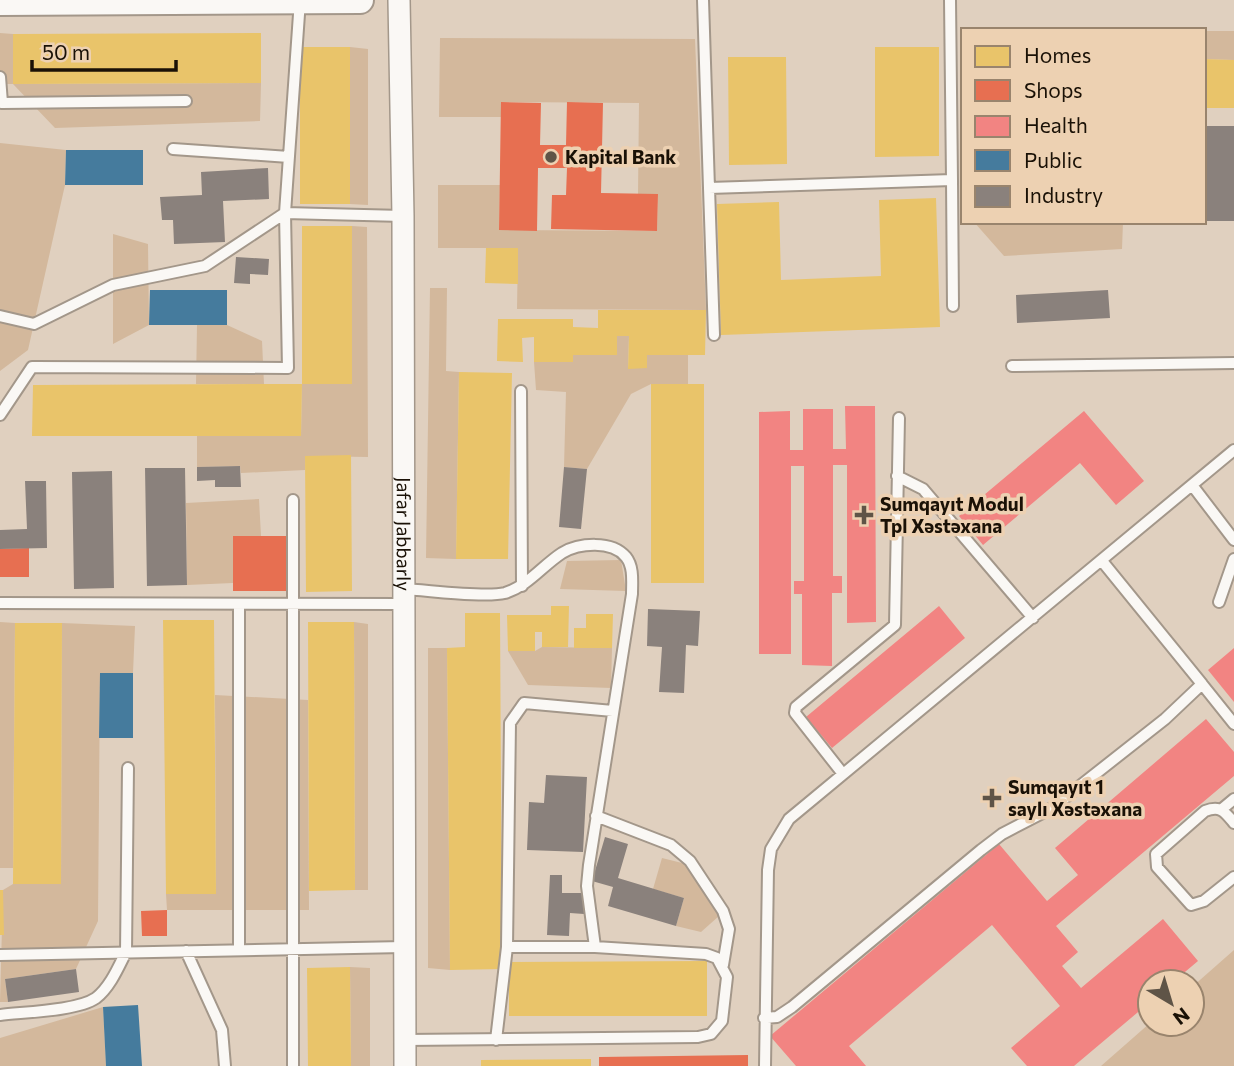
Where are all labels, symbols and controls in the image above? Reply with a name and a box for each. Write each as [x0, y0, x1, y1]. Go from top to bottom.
scale bar [32, 28, 175, 72]
legend [961, 28, 1206, 224]
text: 50 m [42, 39, 90, 64]
text: Homes [1024, 42, 1091, 67]
text: Shops [1024, 77, 1083, 102]
text: Health [1024, 112, 1088, 137]
place label: Kapital Bank [565, 145, 676, 168]
text: Public [1024, 147, 1082, 172]
marker: Kapital Bank [543, 149, 559, 165]
text: Industry [1024, 182, 1103, 207]
street label: Jafar Jabbarly [393, 477, 416, 591]
place label: Sumqayıt Modul Tpl Xəstəxana [880, 492, 1024, 537]
marker: Sumqayıt Modul Tpl Xəstəxana [854, 505, 874, 525]
place label: Sumqayıt 1 saylı Xəstəxana [1008, 775, 1142, 820]
marker: Sumqayıt 1 saylı Xəstəxana [982, 788, 1002, 808]
north arrow [1136, 968, 1206, 1038]
text: N [1169, 1003, 1194, 1030]

